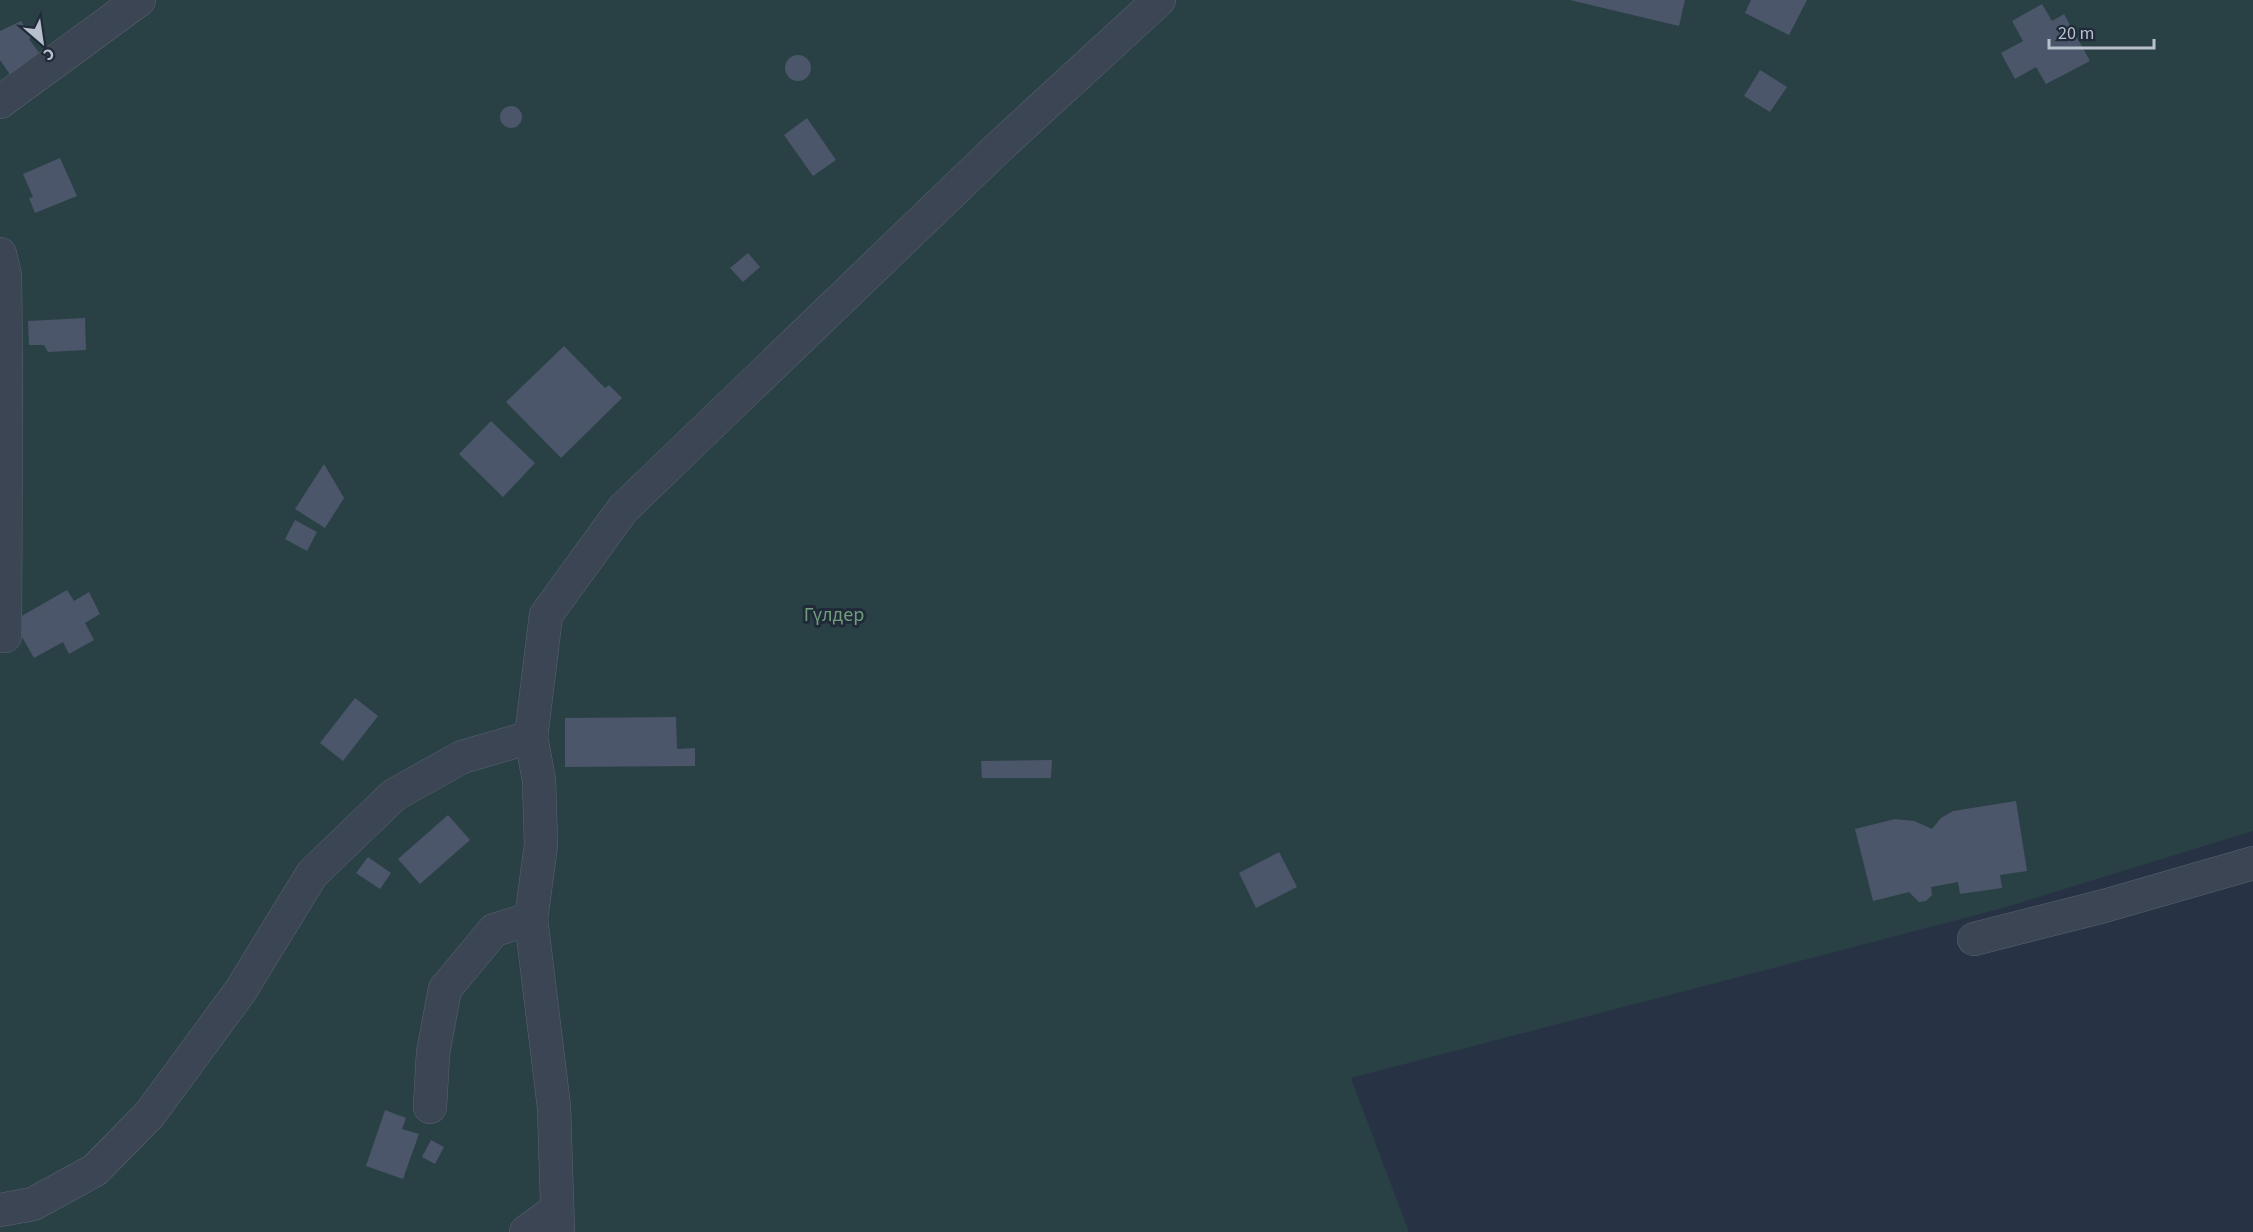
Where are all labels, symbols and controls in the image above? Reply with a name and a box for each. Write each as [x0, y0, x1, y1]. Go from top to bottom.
north arrow [12, 12, 72, 72]
scale bar [2049, 12, 2154, 50]
text: 20 m [2058, 21, 2094, 46]
text: С [39, 42, 58, 66]
park label: Гүлдер [804, 601, 864, 629]

